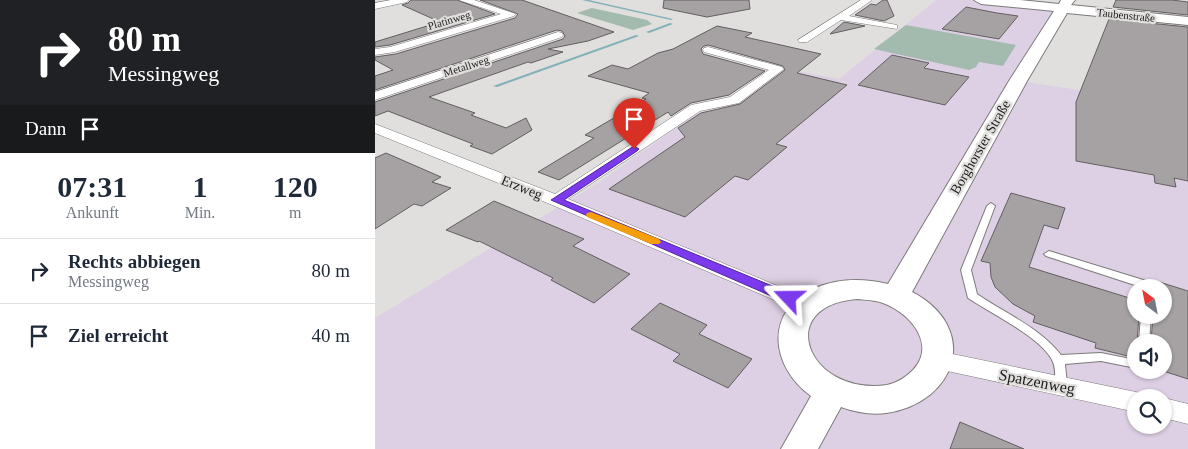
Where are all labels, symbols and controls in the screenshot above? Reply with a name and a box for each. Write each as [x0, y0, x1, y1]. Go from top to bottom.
street label: Taubenstraße [1096, 6, 1156, 24]
street label: Platinweg [426, 8, 472, 32]
icon: right [25, 20, 90, 85]
text: 80 m [108, 20, 181, 59]
street label: Metallweg [442, 53, 491, 79]
text: Messingweg [108, 61, 219, 86]
pin [613, 98, 655, 149]
street label: Borghorster Straße [947, 98, 1013, 197]
icon: arrive [620, 105, 648, 133]
icon: arrive [76, 115, 104, 143]
text: Dann [25, 118, 66, 139]
text: 07:31 [57, 170, 127, 203]
text: 1 [192, 170, 207, 203]
text: 120 [273, 170, 318, 203]
street label: Erzweg [499, 172, 544, 202]
text: Ankunft [66, 204, 119, 221]
text: Min. [185, 204, 215, 221]
text: m [289, 204, 301, 221]
text: Rechts abbiegen [68, 251, 200, 272]
icon: right [25, 257, 53, 285]
text: 80 m [311, 260, 350, 281]
position arrow [762, 271, 814, 323]
text: Messingweg [68, 273, 149, 290]
north arrow [1127, 279, 1173, 324]
map controls [1127, 279, 1172, 434]
icon: arrive [25, 322, 53, 350]
text: Ziel erreicht [68, 325, 168, 346]
text: 40 m [311, 325, 350, 346]
button: sound [1127, 334, 1172, 379]
street label: Spatzenweg [997, 366, 1076, 398]
button: search [1127, 389, 1172, 434]

